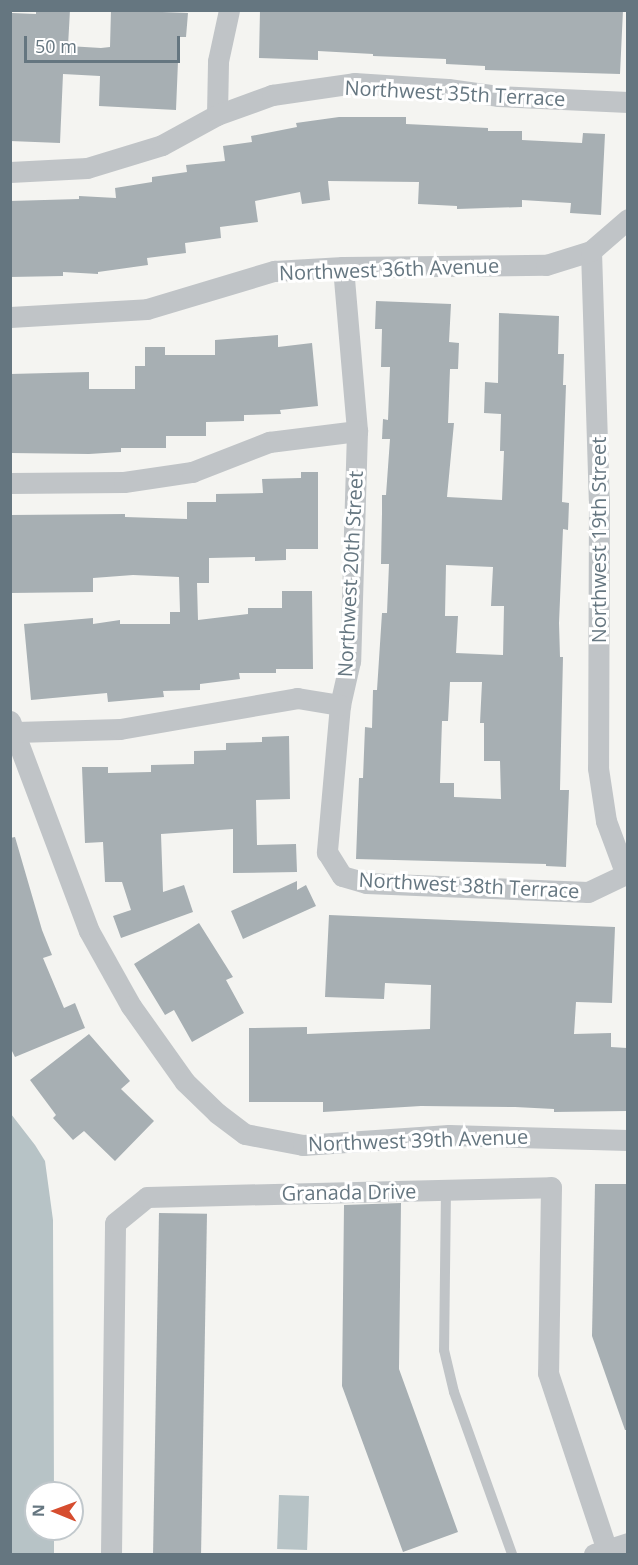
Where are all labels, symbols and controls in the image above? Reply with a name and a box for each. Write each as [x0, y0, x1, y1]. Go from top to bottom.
scale bar [27, 24, 183, 62]
text: 50 m [35, 34, 77, 58]
street label: Northwest 35th Terrace [344, 75, 566, 111]
street label: Northwest 36th Avenue [278, 253, 500, 285]
street label: Northwest 19th Street [586, 437, 610, 643]
street label: Northwest 20th Street [333, 470, 367, 678]
street label: Northwest 38th Terrace [358, 867, 580, 903]
street label: Northwest 39th Avenue [307, 1124, 529, 1156]
street label: Granada Drive [281, 1179, 417, 1205]
north arrow [24, 1481, 84, 1541]
text: N [27, 1504, 49, 1517]

